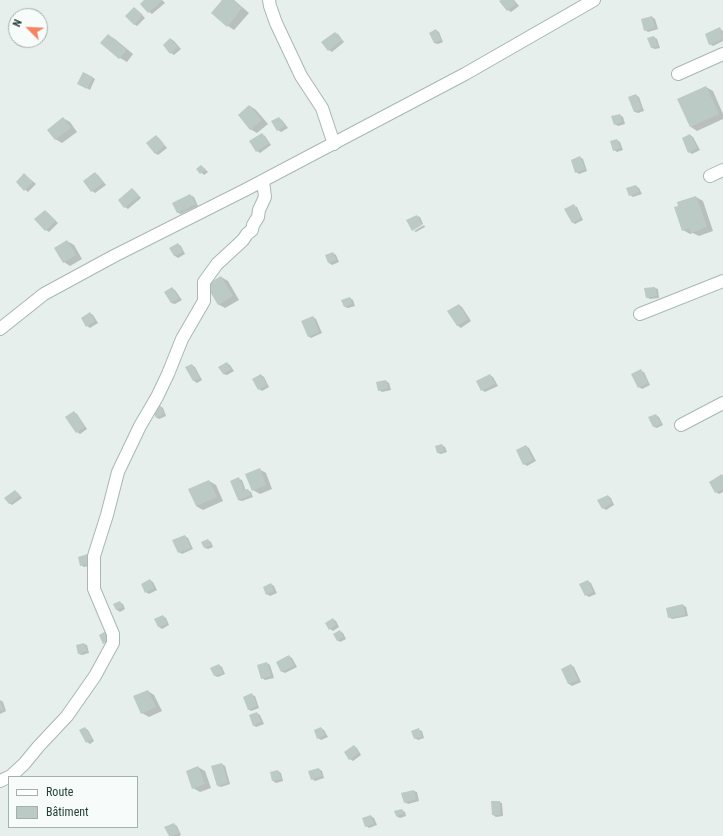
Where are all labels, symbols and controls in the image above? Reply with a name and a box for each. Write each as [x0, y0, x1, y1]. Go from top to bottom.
north arrow [8, 8, 48, 48]
text: N [10, 18, 25, 29]
legend [8, 776, 138, 828]
text: Route [46, 785, 73, 799]
text: Bâtiment [46, 805, 89, 819]

